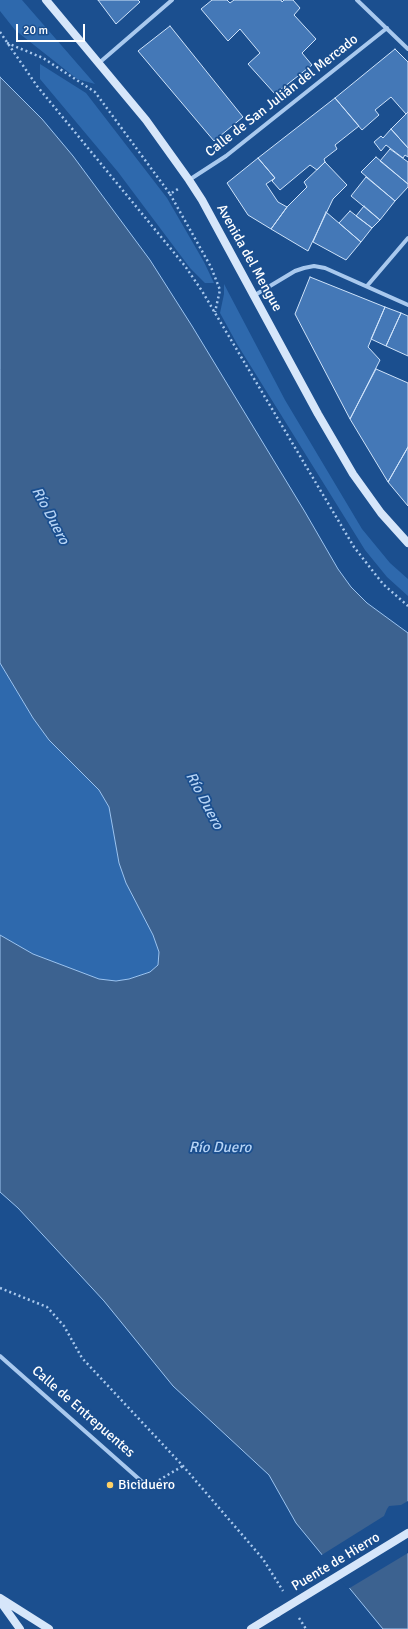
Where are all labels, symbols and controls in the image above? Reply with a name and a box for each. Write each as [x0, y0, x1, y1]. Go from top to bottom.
scale bar [18, 16, 87, 42]
text: 20 m [23, 23, 48, 38]
street label: Calle de San Julián del Mercado [202, 31, 362, 161]
street label: Avenida del Mengue [213, 201, 285, 315]
water label: Río Duero [27, 484, 73, 548]
water label: Río Duero [181, 769, 227, 833]
water label: Río Duero [189, 1139, 251, 1157]
street label: Calle de Entrepuentes [28, 1363, 138, 1461]
place label: Biciduero [118, 1477, 175, 1493]
marker: Biciduero [105, 1480, 115, 1490]
street label: Puente de Hierro [289, 1529, 383, 1595]

